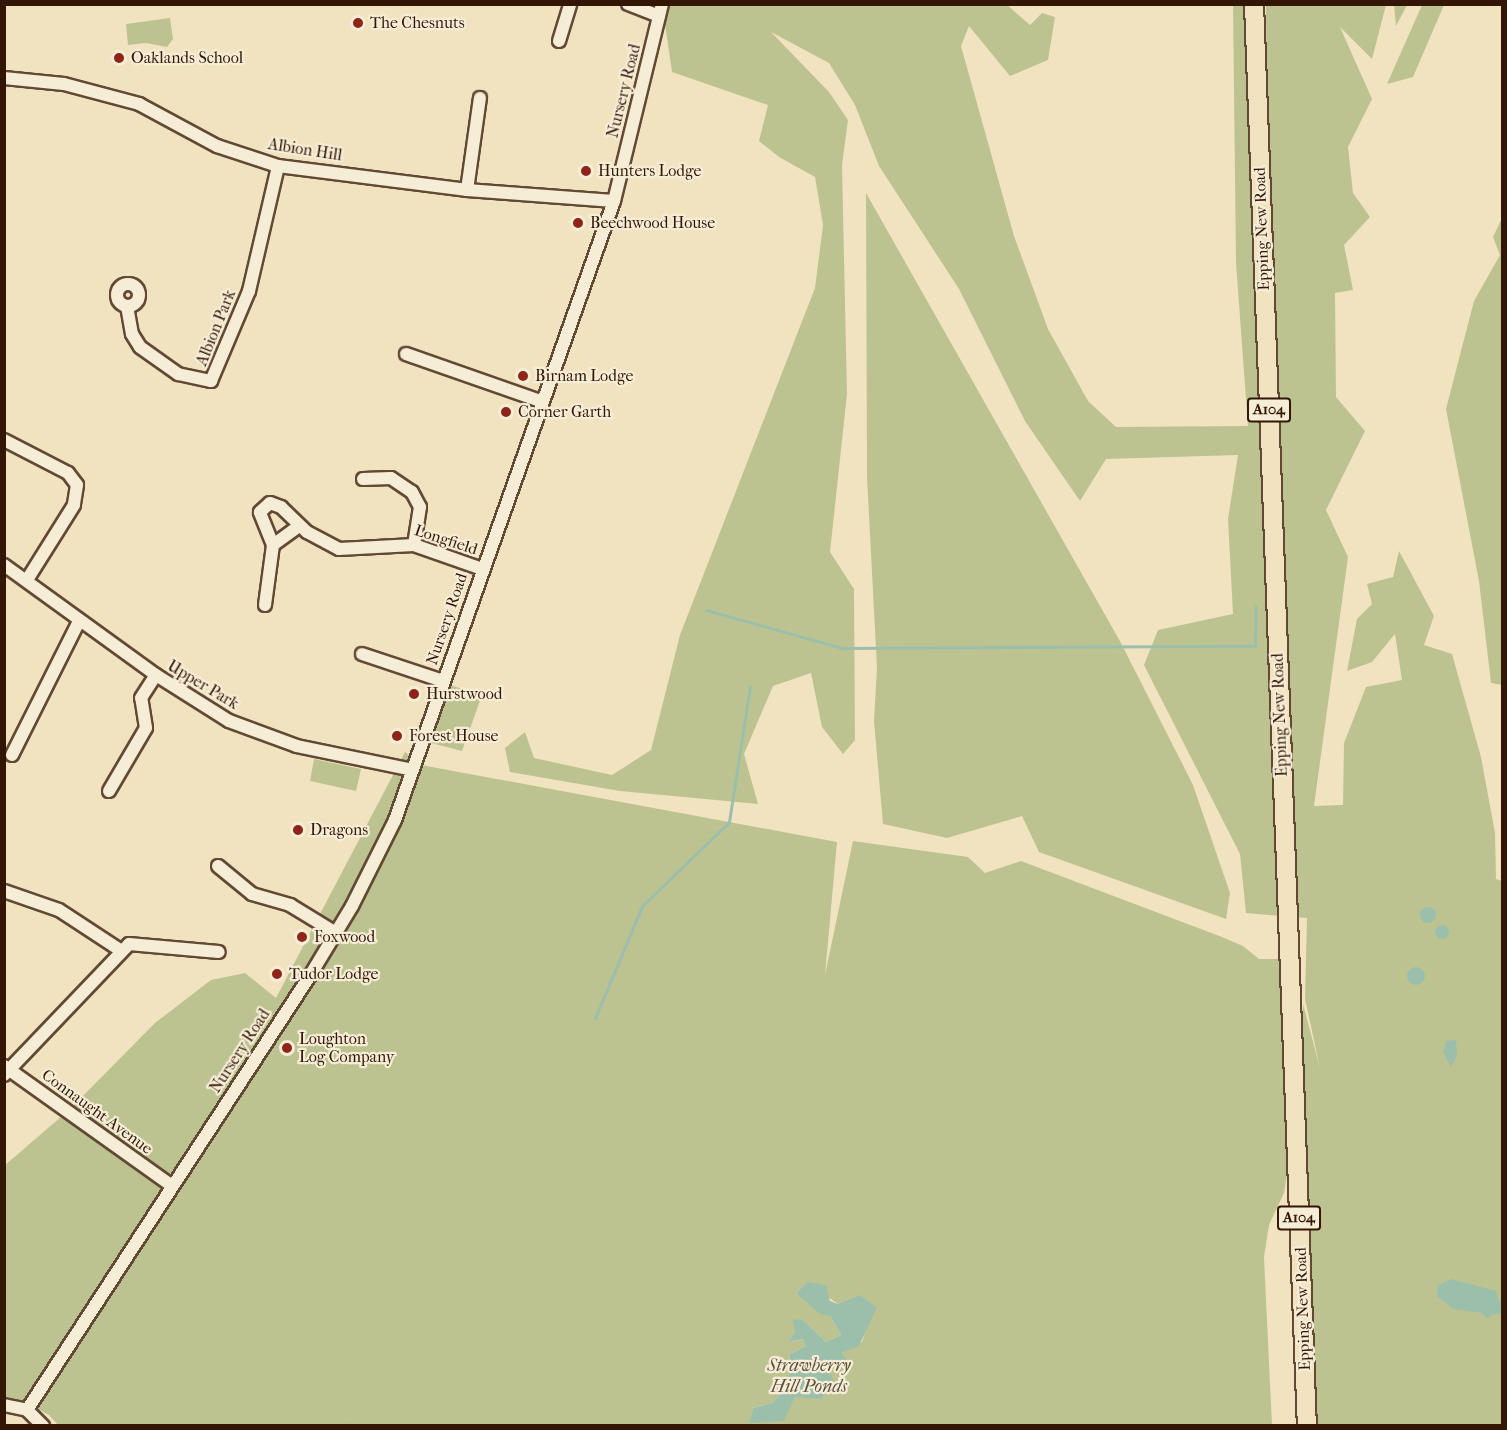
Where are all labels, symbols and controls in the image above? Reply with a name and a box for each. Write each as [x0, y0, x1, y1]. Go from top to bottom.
place label: The Chesnuts [370, 13, 465, 33]
marker: The Chesnuts [351, 16, 365, 30]
street label: Nursery Road [603, 42, 645, 140]
place label: Oaklands School [131, 48, 243, 68]
marker: Oaklands School [112, 51, 126, 65]
street label: Albion Hill [267, 135, 343, 165]
place label: Hunters Lodge [598, 161, 702, 181]
marker: Hunters Lodge [579, 164, 593, 178]
street label: Epping New Road [1250, 167, 1274, 291]
place label: Beechwood House [590, 213, 715, 233]
marker: Beechwood House [571, 216, 585, 230]
street label: Albion Park [192, 287, 240, 369]
place label: Birnam Lodge [535, 366, 633, 386]
marker: Birnam Lodge [516, 369, 530, 383]
road number: A104 [1246, 398, 1292, 422]
place label: Corner Garth [518, 402, 611, 422]
marker: Corner Garth [499, 405, 513, 419]
street label: Longfield [412, 521, 480, 559]
street label: Nursery Road [422, 571, 472, 667]
street label: Epping New Road [1268, 653, 1292, 777]
street label: Upper Park [164, 656, 242, 714]
place label: Hurstwood [426, 684, 503, 704]
marker: Hurstwood [407, 687, 421, 701]
place label: Forest House [409, 726, 498, 746]
marker: Forest House [390, 729, 404, 743]
place label: Dragons [310, 820, 368, 840]
marker: Dragons [291, 823, 305, 837]
place label: Foxwood [314, 927, 375, 947]
marker: Foxwood [295, 930, 309, 944]
place label: Tudor Lodge [289, 964, 378, 984]
marker: Tudor Lodge [270, 967, 284, 981]
street label: Nursery Road [206, 1006, 274, 1096]
place label: Loughton Log Company [299, 1029, 394, 1067]
marker: Loughton Log Company [280, 1041, 294, 1055]
street label: Connaught Avenue [38, 1065, 156, 1159]
road number: A104 [1276, 1206, 1322, 1230]
street label: Epping New Road [1291, 1247, 1315, 1371]
water label: Strawberry Hill Ponds [767, 1356, 851, 1398]

